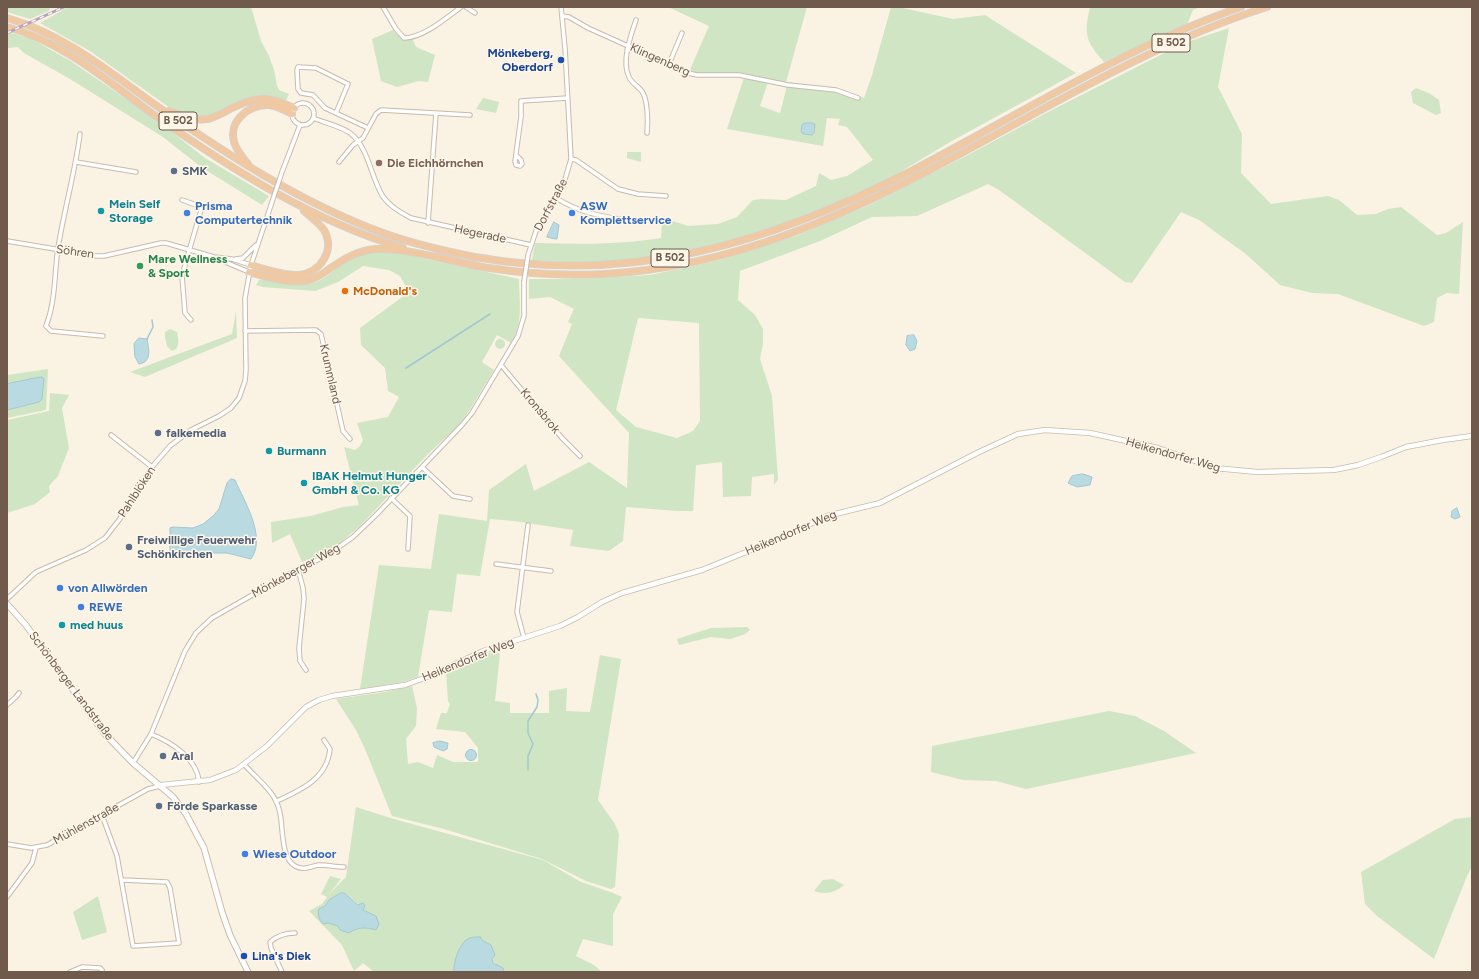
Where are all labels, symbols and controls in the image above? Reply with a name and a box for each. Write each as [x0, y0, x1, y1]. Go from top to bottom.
road number: B 502 [1152, 34, 1190, 52]
street label: Klingenberg [628, 40, 692, 80]
place label: Mönkeberg, Oberdorf [487, 46, 553, 74]
marker: Mönkeberg, Oberdorf [556, 55, 566, 65]
road number: B 502 [159, 112, 197, 130]
place label: Die Eichhörnchen [387, 156, 484, 170]
marker: Die Eichhörnchen [374, 158, 384, 168]
place label: SMK [182, 164, 208, 178]
marker: SMK [169, 166, 179, 176]
street label: Dorfstraße [531, 176, 571, 234]
place label: Mein Self Storage [109, 197, 160, 225]
place label: Prisma Computertechnik [195, 199, 292, 227]
place label: ASW Komplettservice [580, 199, 671, 227]
marker: Mein Self Storage [96, 206, 106, 216]
marker: Prisma Computertechnik [182, 208, 192, 218]
marker: ASW Komplettservice [567, 208, 577, 218]
street label: Hegerade [453, 221, 507, 247]
street label: Söhren [55, 242, 95, 262]
road number: B 502 [651, 249, 689, 267]
place label: Mare Wellness & Sport [148, 252, 227, 280]
marker: Mare Wellness & Sport [135, 261, 145, 271]
place label: McDonald's [353, 284, 417, 298]
marker: McDonald's [340, 286, 350, 296]
street label: Krummland [316, 343, 344, 405]
street label: Kronsbrok [517, 386, 563, 436]
place label: falkemedia [166, 426, 227, 440]
marker: falkemedia [153, 428, 163, 438]
street label: Heikendorfer Weg [1124, 435, 1222, 475]
place label: Burmann [277, 444, 326, 458]
marker: Burmann [264, 446, 274, 456]
street label: Pahlblöken [115, 464, 159, 520]
place label: IBAK Helmut Hunger GmbH & Co. KG [312, 469, 427, 497]
marker: IBAK Helmut Hunger GmbH & Co. KG [299, 478, 309, 488]
street label: Heikendorfer Weg [743, 507, 839, 559]
place label: Freiwillige Feuerwehr Schönkirchen [137, 533, 256, 561]
street label: Mönkeberger Weg [249, 541, 343, 601]
marker: Freiwillige Feuerwehr Schönkirchen [124, 542, 134, 552]
place label: von Allwörden [68, 581, 148, 595]
marker: von Allwörden [55, 583, 65, 593]
place label: REWE [89, 600, 123, 614]
marker: REWE [76, 602, 86, 612]
place label: med huus [70, 618, 123, 632]
marker: med huus [57, 620, 67, 630]
street label: Schönberger Landstraße [25, 629, 117, 743]
street label: Heikendorfer Weg [420, 635, 516, 685]
place label: Aral [171, 749, 193, 763]
marker: Aral [158, 751, 168, 761]
place label: Förde Sparkasse [167, 799, 258, 813]
street label: Mühlenstraße [51, 800, 121, 848]
marker: Förde Sparkasse [154, 801, 164, 811]
place label: Wiese Outdoor [253, 847, 336, 861]
marker: Wiese Outdoor [240, 849, 250, 859]
place label: Lina's Diek [252, 949, 311, 963]
marker: Lina's Diek [239, 951, 249, 961]

